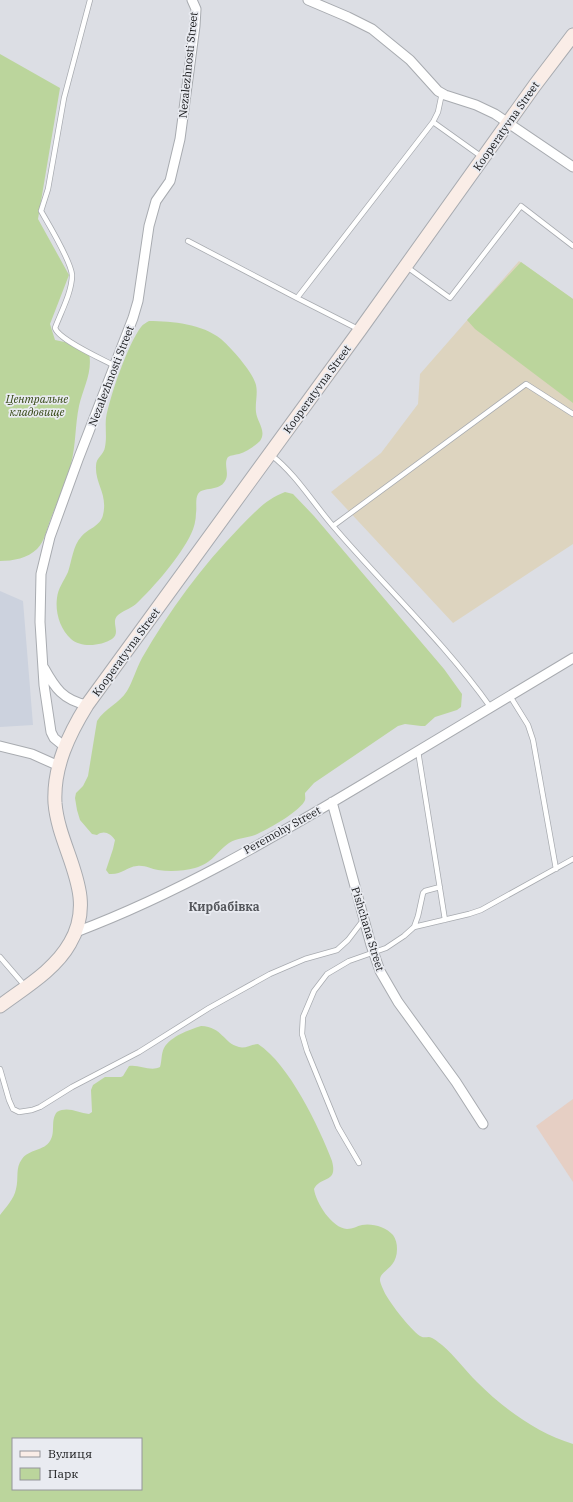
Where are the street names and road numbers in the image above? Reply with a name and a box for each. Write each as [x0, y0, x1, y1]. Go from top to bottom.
street label: Nezalezhnosti Street [175, 11, 201, 119]
street label: Kooperatyvna Street [470, 79, 542, 173]
street label: Nezalezhnosti Street [85, 324, 137, 428]
street label: Kooperatyvna Street [280, 342, 354, 436]
street label: Kooperatyvna Street [89, 605, 163, 699]
street label: Peremohy Street [241, 803, 323, 857]
street label: Pishchana Street [348, 885, 388, 973]

